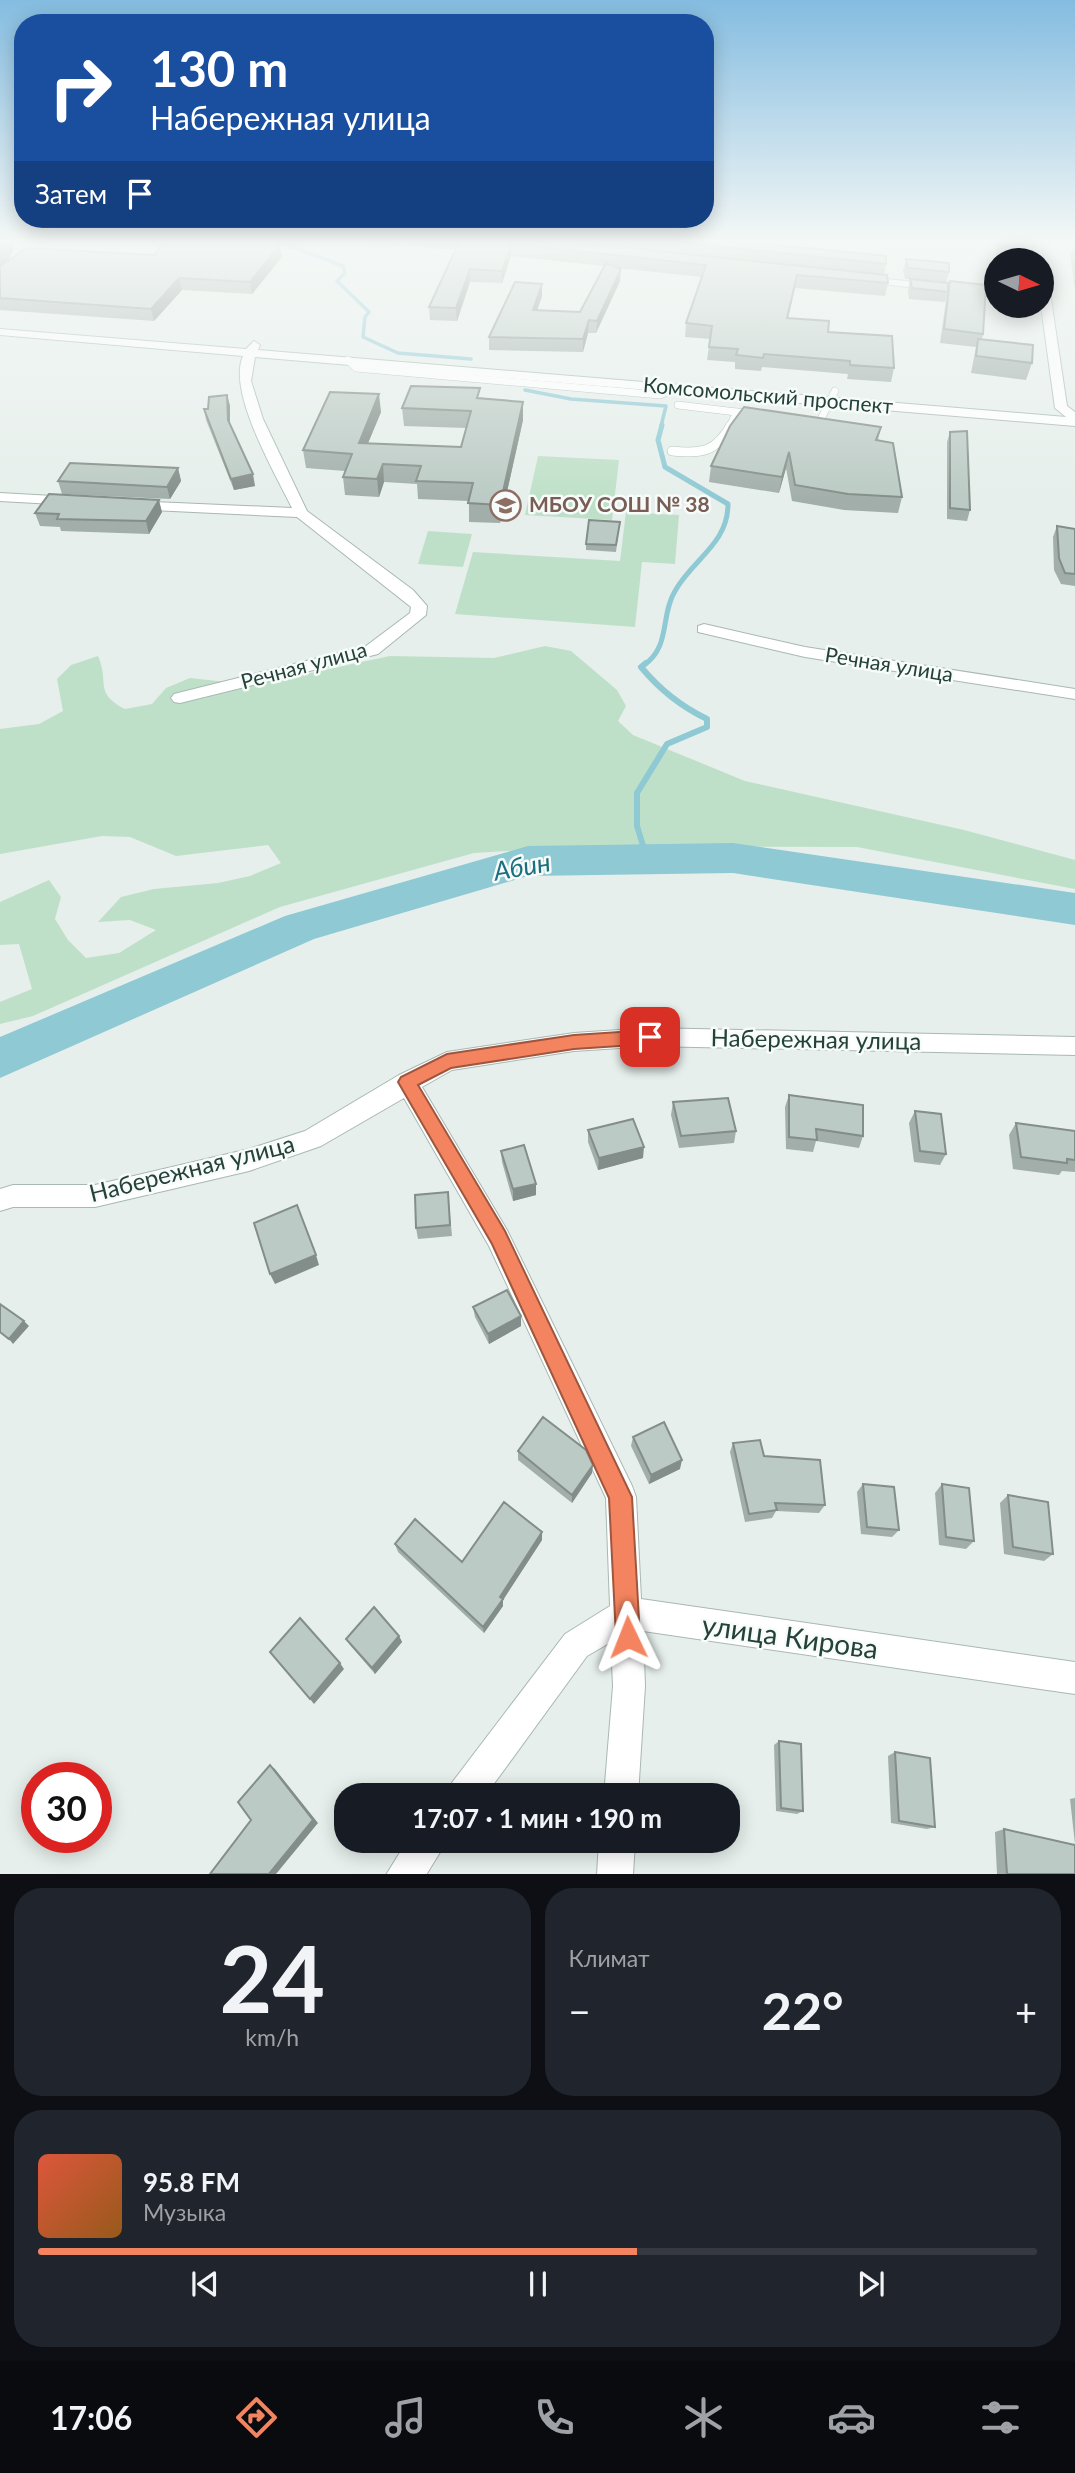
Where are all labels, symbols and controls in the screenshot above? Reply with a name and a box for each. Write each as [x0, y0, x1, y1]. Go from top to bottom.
text: 130 m [150, 39, 288, 97]
icon: right [35, 42, 126, 133]
text: Набережная улица [150, 98, 431, 137]
icon: arrive [121, 175, 159, 213]
text: Затем [35, 178, 107, 210]
north arrow [984, 248, 1054, 318]
map controls [984, 248, 1054, 318]
street label: Комсомольский проспект [642, 371, 895, 418]
school or university icon: МБОУ СОШ № 38 [489, 488, 523, 522]
place label: МБОУ СОШ № 38 [529, 491, 710, 516]
street label: Речная улица [238, 636, 369, 693]
street label: Речная улица [823, 641, 955, 686]
water label: Абин [490, 845, 553, 887]
pin [620, 1007, 680, 1067]
icon: arrive [631, 1018, 669, 1056]
street label: Набережная улица [711, 1022, 922, 1055]
street label: Набережная улица [86, 1128, 297, 1207]
position arrow [591, 1600, 665, 1674]
street label: улица Кирова [700, 1607, 880, 1665]
speed limit sign: 30 [21, 1762, 112, 1853]
text: 17:07 · 1 мин · 190 m [412, 1802, 662, 1834]
text: 24 [219, 1923, 325, 2032]
text: Климат [569, 1944, 650, 1972]
text: 22° [762, 1979, 844, 2041]
text: − [569, 1988, 591, 2034]
text: + [1015, 1988, 1037, 2034]
text: km/h [245, 2023, 299, 2051]
text: 95.8 FM [143, 2166, 240, 2198]
text: Музыка [143, 2198, 226, 2226]
icon: previous [186, 2265, 224, 2303]
icon: pause [519, 2265, 557, 2303]
icon: next [852, 2265, 890, 2303]
icon: directions [232, 2393, 281, 2442]
icon: music [381, 2393, 430, 2442]
icon: phone [530, 2393, 579, 2442]
icon: climate [679, 2393, 728, 2442]
icon: car [827, 2393, 876, 2442]
icon: filters [976, 2393, 1025, 2442]
text: 17:06 [50, 2398, 132, 2437]

